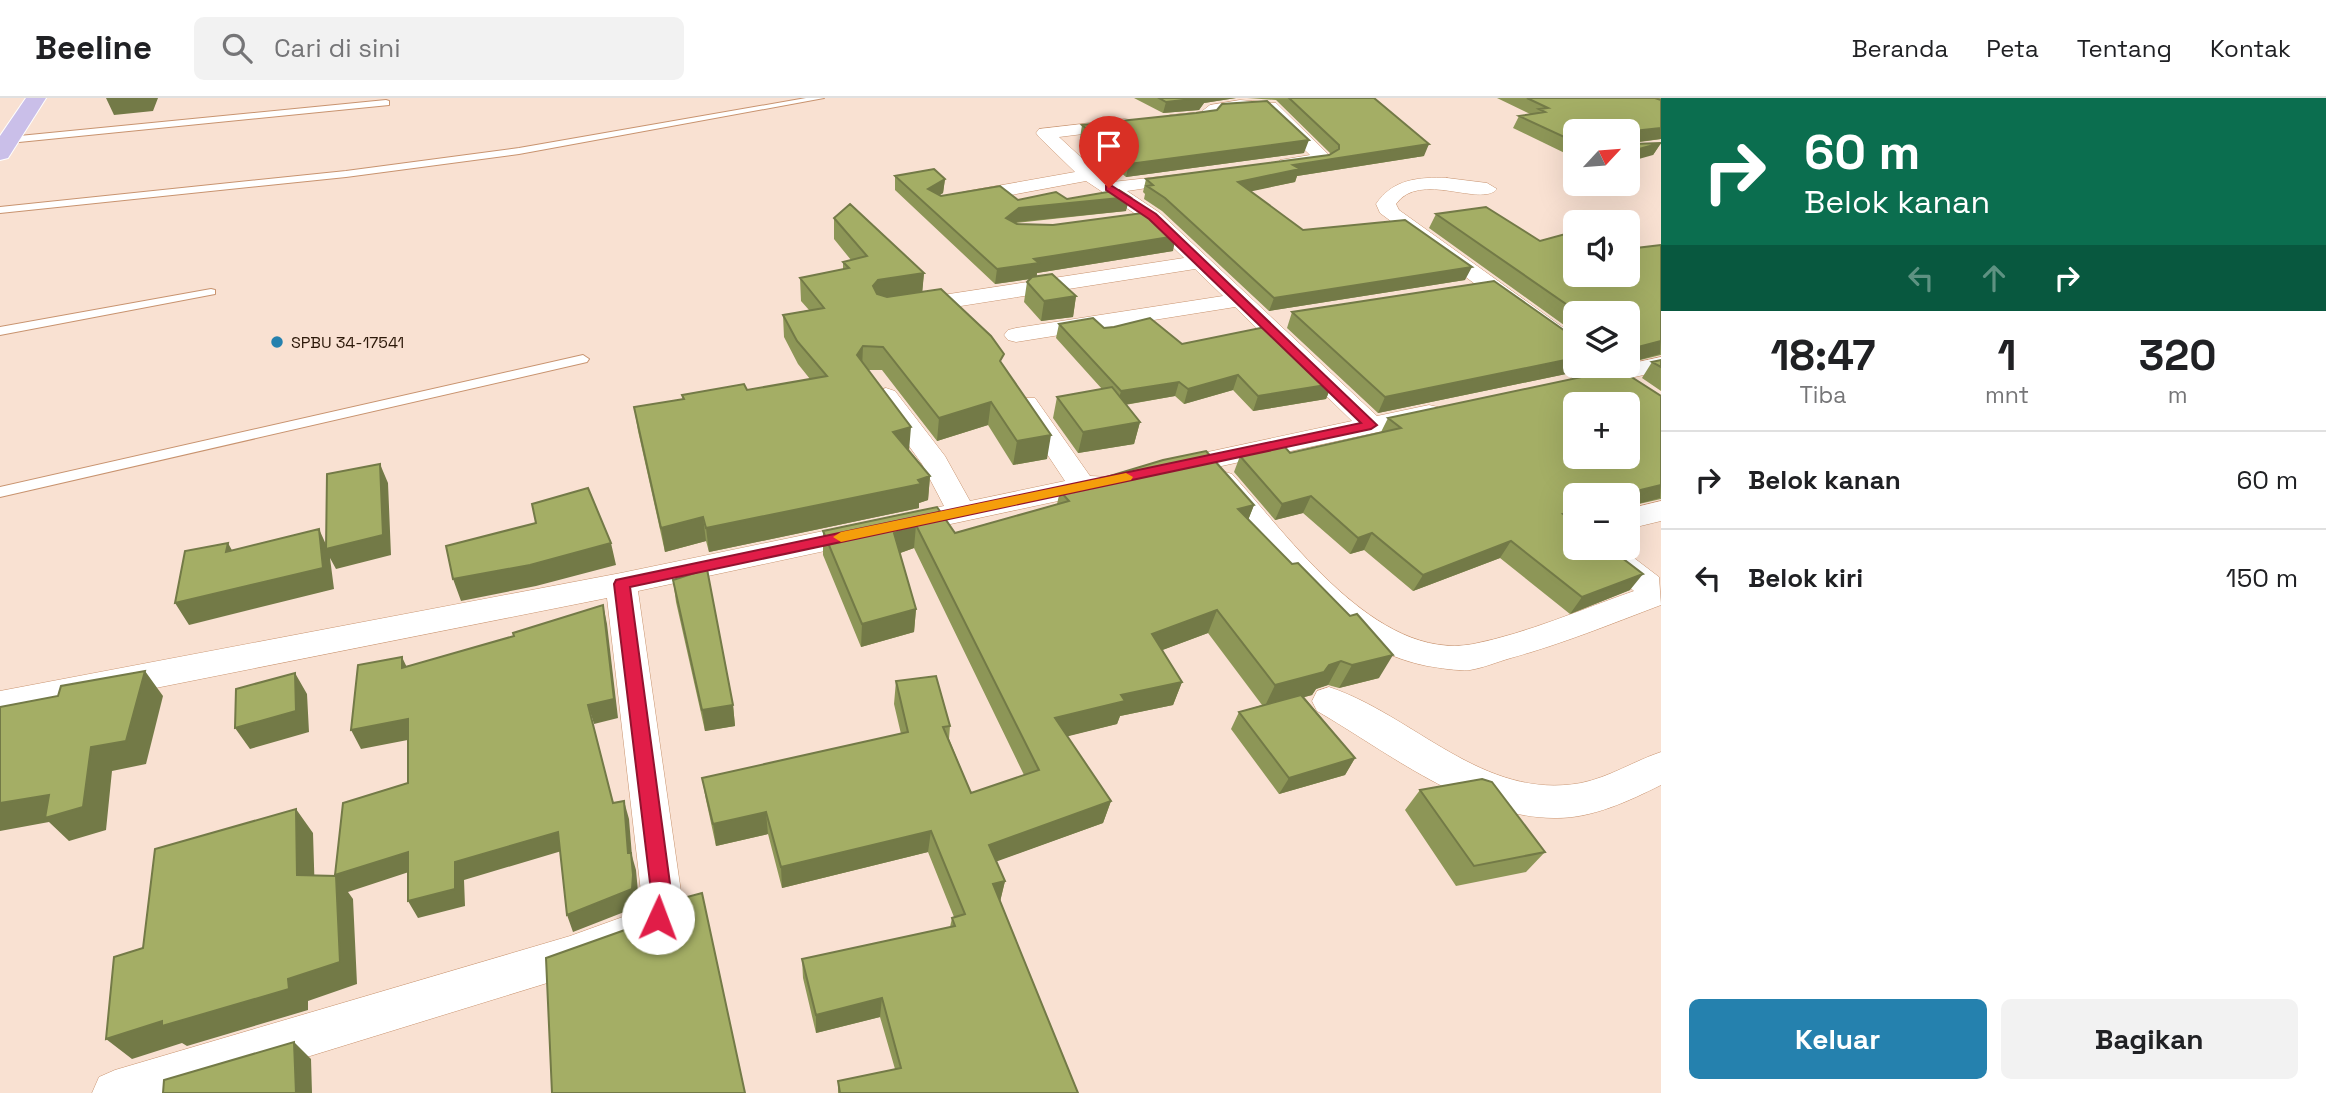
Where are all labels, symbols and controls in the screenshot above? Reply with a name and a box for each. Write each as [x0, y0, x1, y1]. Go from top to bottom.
search box [194, 17, 684, 80]
text: Beeline [35, 27, 152, 69]
icon: search [218, 29, 256, 67]
text: Cari di sini [274, 31, 401, 65]
text: Beranda [1852, 33, 1948, 64]
text: Peta [1986, 33, 2039, 64]
text: Tentang [2077, 33, 2172, 64]
text: Kontak [2210, 33, 2291, 64]
pin [1079, 116, 1139, 188]
north arrow [1563, 119, 1640, 196]
map controls [1563, 119, 1640, 560]
text: 60 m [1804, 121, 1920, 183]
icon: right [1689, 126, 1780, 217]
icon: arrive [1090, 127, 1128, 165]
text: Belok kanan [1804, 182, 1990, 222]
button: sound [1563, 210, 1640, 287]
icon: left [1902, 259, 1940, 297]
icon: ahead [1975, 259, 2013, 297]
icon: right [2048, 259, 2086, 297]
button: layers [1563, 301, 1640, 378]
text: 18:47 [1771, 329, 1875, 382]
text: 1 [1998, 329, 2017, 382]
text: 320 [2139, 329, 2216, 382]
place label: SPBU 34-17541 [291, 332, 404, 353]
marker: SPBU 34-17541 [269, 334, 285, 350]
text: Tiba [1800, 380, 1847, 410]
text: mnt [1985, 380, 2029, 410]
text: m [2168, 380, 2187, 410]
button: + [1563, 392, 1640, 469]
icon: right [1689, 461, 1727, 499]
text: Belok kanan [1748, 463, 1901, 497]
text: 60 m [2236, 463, 2298, 497]
button: − [1563, 483, 1640, 560]
icon: left [1689, 559, 1727, 597]
text: Belok kiri [1748, 561, 1863, 595]
text: 150 m [2226, 561, 2298, 595]
position arrow [621, 881, 695, 955]
button: Keluar [1689, 999, 1987, 1079]
button: Bagikan [2001, 999, 2298, 1079]

